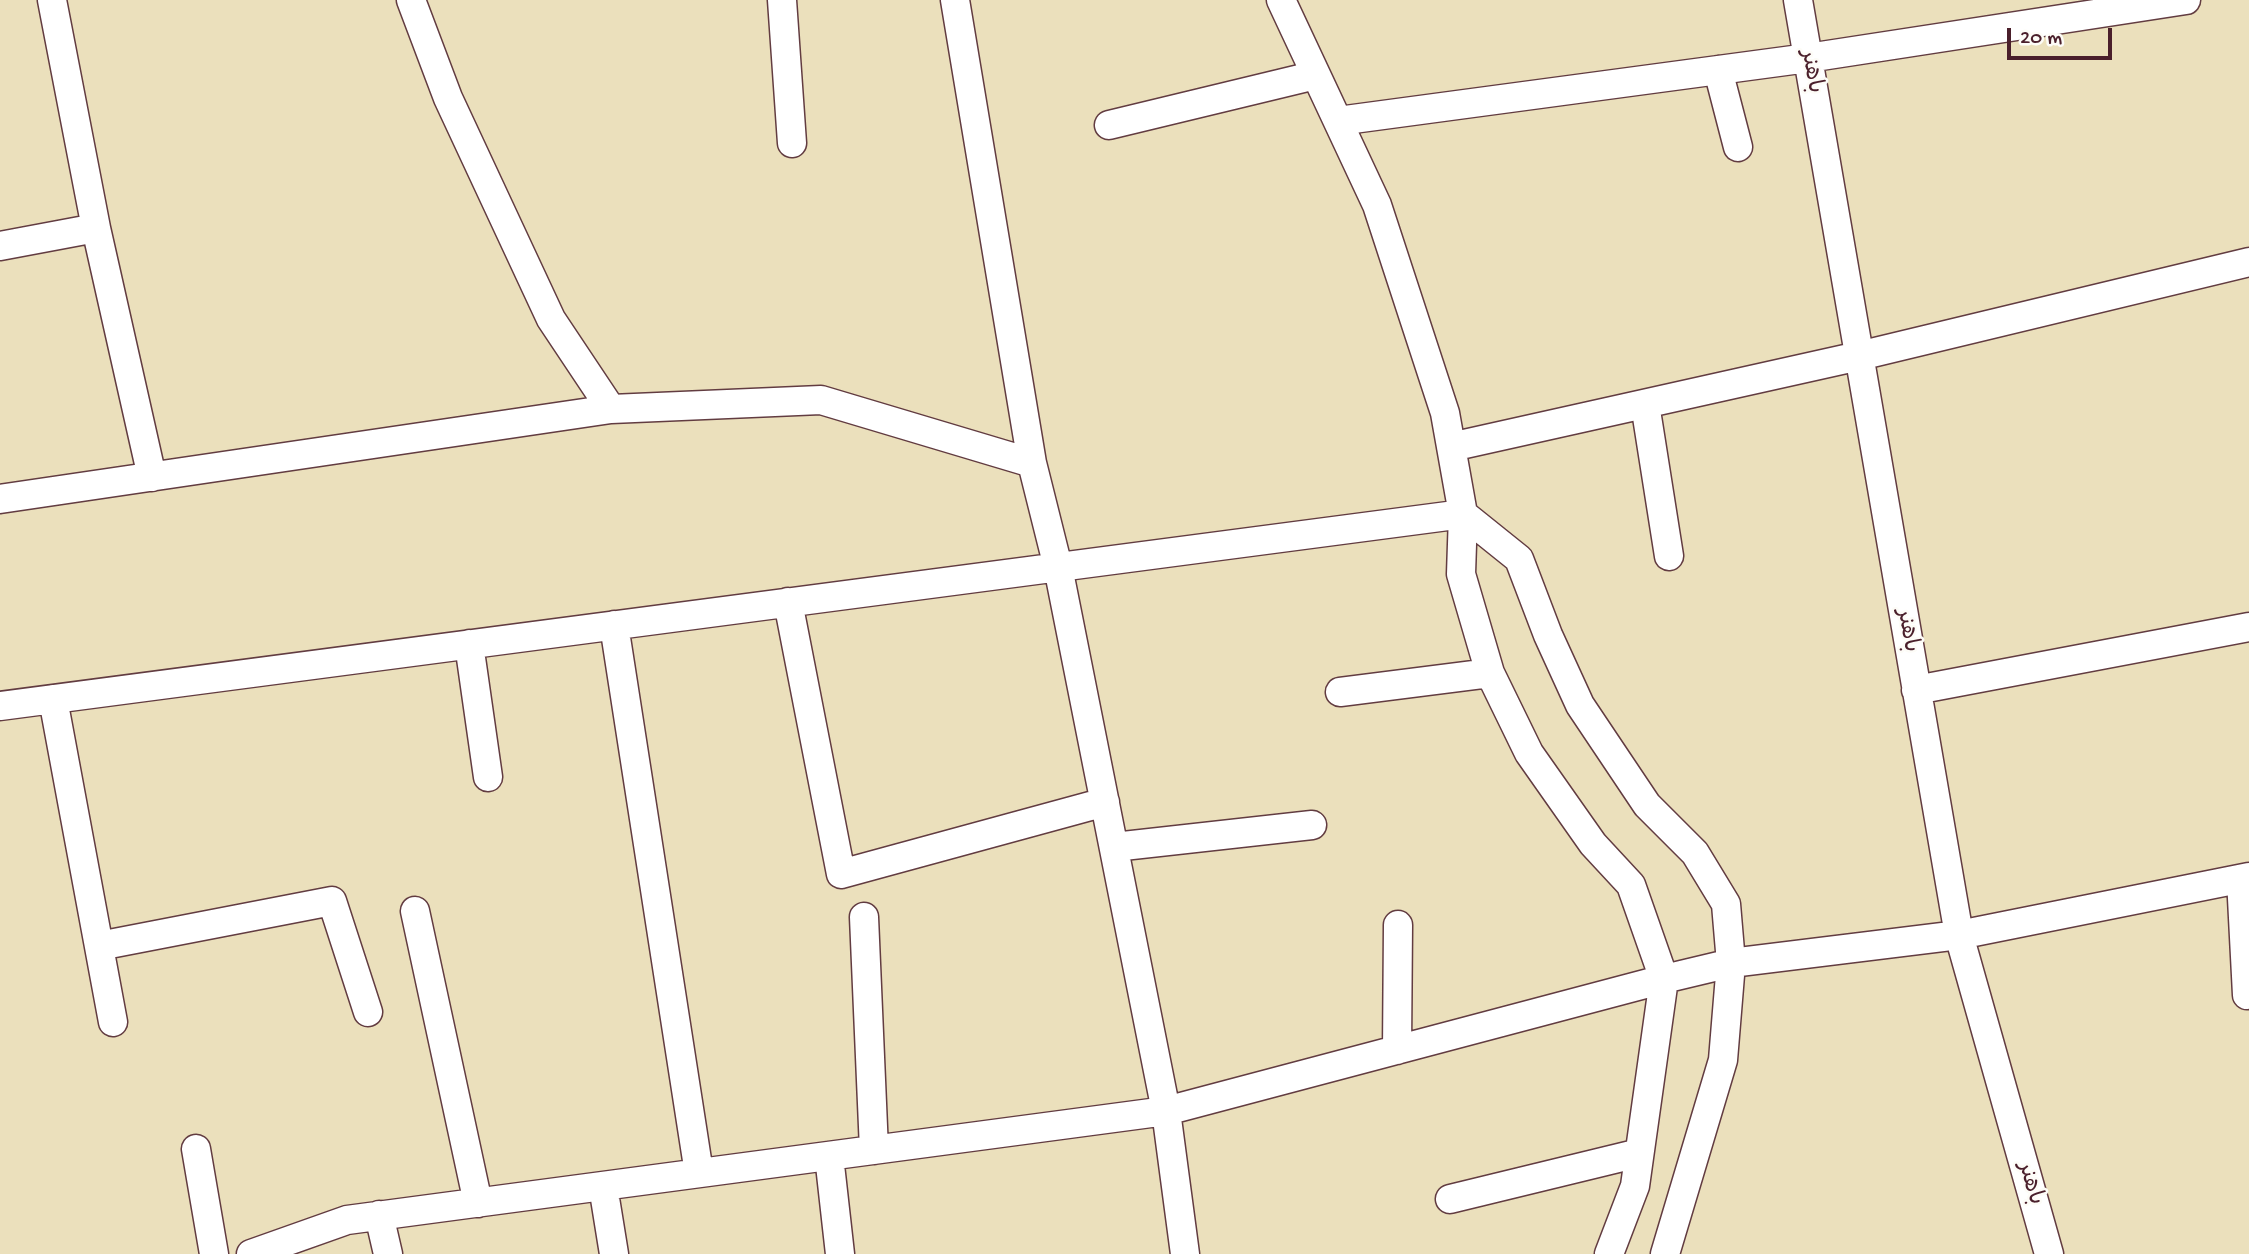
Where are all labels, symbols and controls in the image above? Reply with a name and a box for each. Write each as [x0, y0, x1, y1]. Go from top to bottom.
scale bar [2011, 14, 2116, 58]
text: 20 m [2020, 27, 2062, 52]
street label: باهنر [1793, 48, 1827, 96]
street label: باهنر [1889, 607, 1923, 655]
street label: باهنر [2010, 1159, 2048, 1209]

